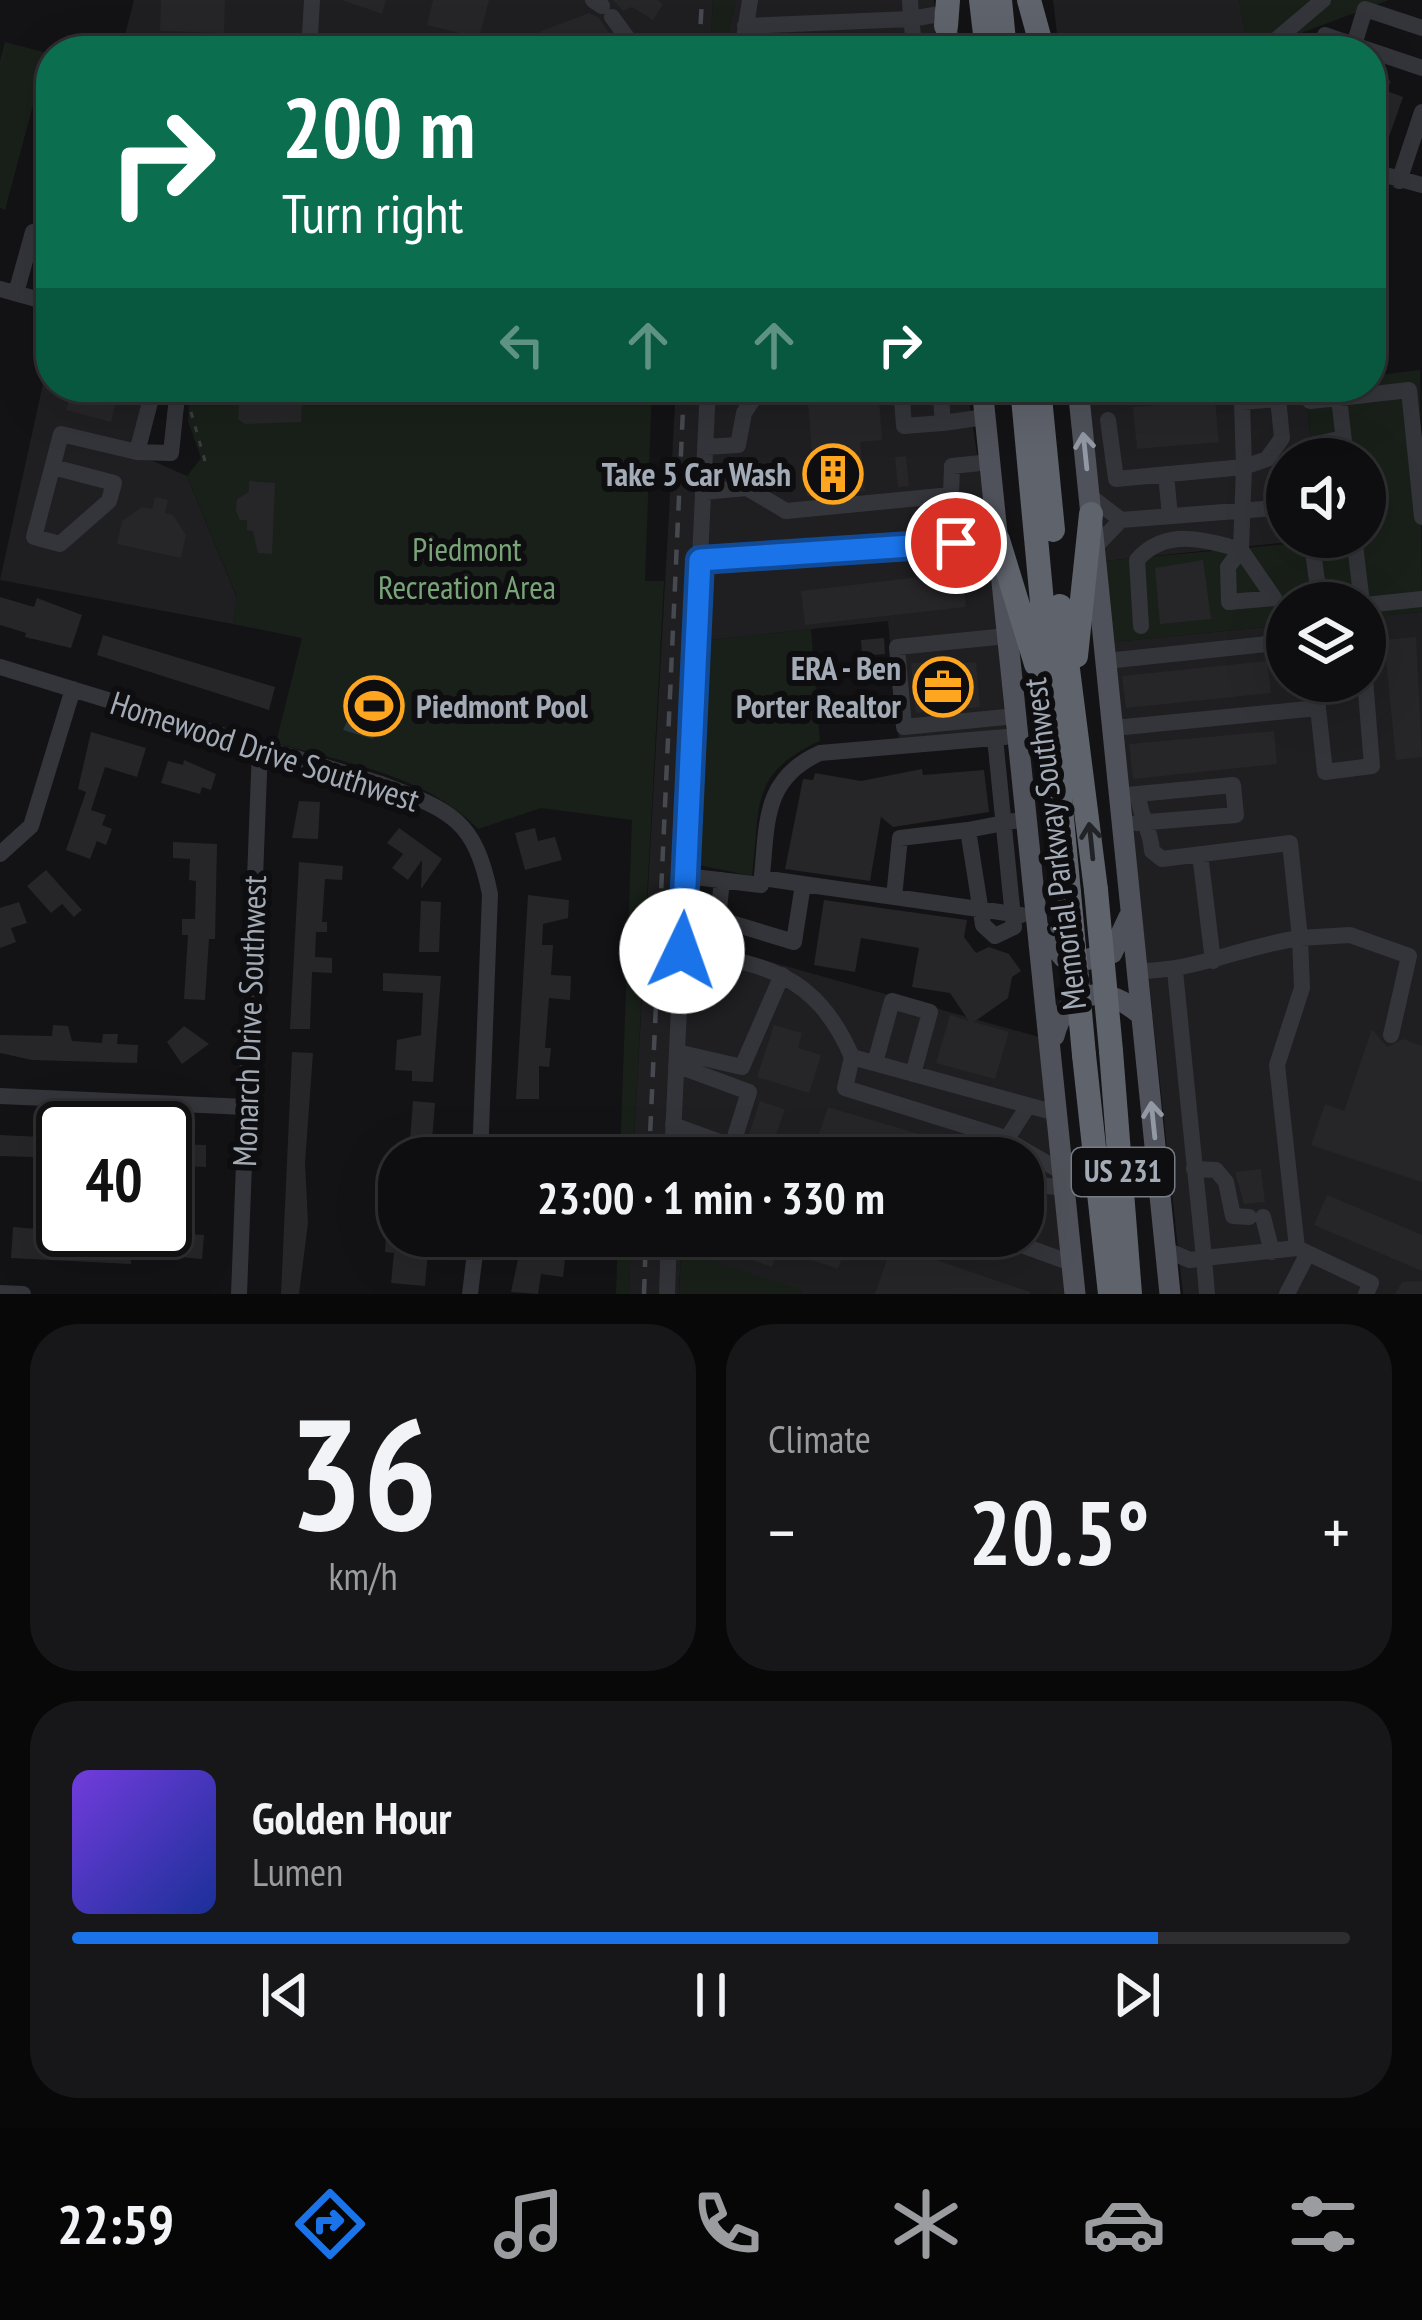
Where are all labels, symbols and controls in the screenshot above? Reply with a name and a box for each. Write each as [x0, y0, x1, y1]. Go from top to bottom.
text: 200 m [282, 72, 475, 181]
icon: right [84, 84, 240, 240]
text: Turn right [282, 178, 463, 248]
icon: left [489, 312, 555, 378]
icon: ahead [615, 312, 681, 378]
icon: ahead [741, 312, 807, 378]
icon: right [867, 312, 933, 378]
one-way arrow [1073, 432, 1096, 471]
map controls [1266, 438, 1386, 702]
button: sound [1266, 438, 1386, 558]
building icon: Take 5 Car Wash [802, 443, 864, 505]
place label: Take 5 Car Wash [602, 452, 791, 495]
pin [905, 492, 1007, 594]
icon: arrive [923, 510, 989, 576]
park label: Piedmont Recreation Area [378, 527, 556, 608]
button: layers [1266, 582, 1386, 702]
place label: ERA - Ben Porter Realtor [736, 646, 901, 727]
office icon: ERA - Ben Porter Realtor [912, 656, 974, 718]
sports icon: Piedmont Pool [343, 675, 405, 737]
street label: Memorial Parkway Southwest [1012, 676, 1095, 1012]
street label: Homewood Drive Southwest [105, 680, 425, 821]
place label: Piedmont Pool [416, 684, 589, 727]
one-way arrow [1079, 822, 1101, 861]
street label: Monarch Drive Southwest [222, 875, 275, 1167]
position arrow [619, 888, 745, 1014]
speed limit sign: 40 [36, 1101, 192, 1257]
one-way arrow [1141, 1101, 1164, 1140]
road number: US 231 [1072, 1148, 1174, 1196]
text: 23:00 · 1 min · 330 m [537, 1168, 885, 1226]
text: 36 [288, 1371, 438, 1573]
text: Climate [768, 1413, 871, 1464]
text: 20.5° [969, 1473, 1149, 1590]
text: − [768, 1489, 795, 1574]
text: + [1323, 1489, 1350, 1574]
text: km/h [328, 1550, 398, 1601]
text: Golden Hour [252, 1788, 452, 1846]
text: Lumen [252, 1846, 343, 1897]
icon: previous [252, 1962, 318, 2028]
icon: pause [678, 1962, 744, 2028]
icon: next [1104, 1962, 1170, 2028]
icon: directions [288, 2182, 372, 2266]
icon: music [487, 2182, 571, 2266]
icon: phone [685, 2182, 769, 2266]
icon: climate [884, 2182, 968, 2266]
icon: car [1082, 2182, 1166, 2266]
icon: filters [1281, 2182, 1365, 2266]
text: 22:59 [57, 2189, 174, 2259]

